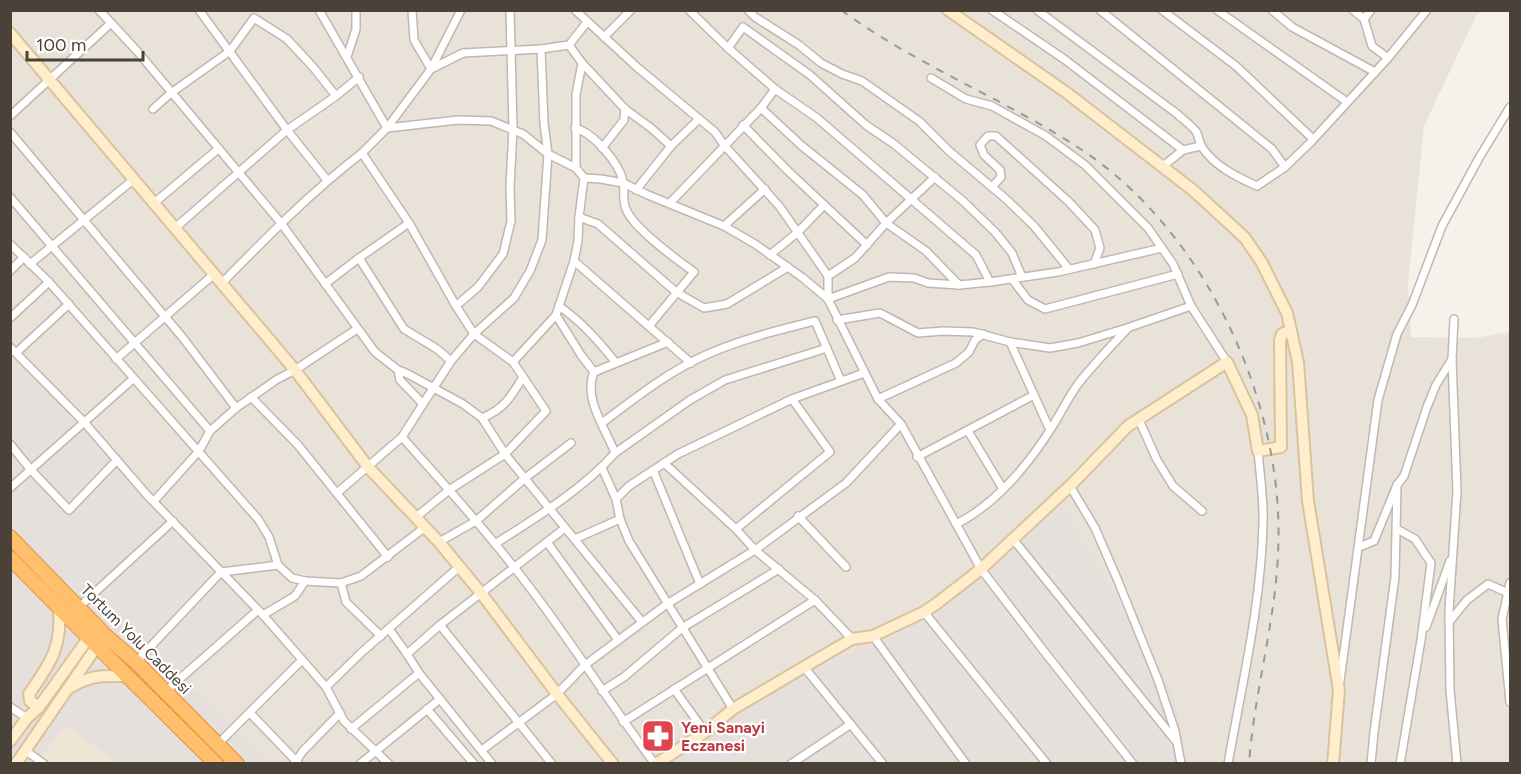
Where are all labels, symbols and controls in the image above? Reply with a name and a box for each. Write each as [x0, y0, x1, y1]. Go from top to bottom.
scale bar [27, 24, 142, 62]
text: 100 m [36, 34, 86, 56]
street label: Tortum Yolu Caddesi [77, 580, 195, 698]
pharmacy icon: Yeni Sanayi Eczanesi [640, 718, 676, 754]
place label: Yeni Sanayi Eczanesi [681, 718, 765, 755]

